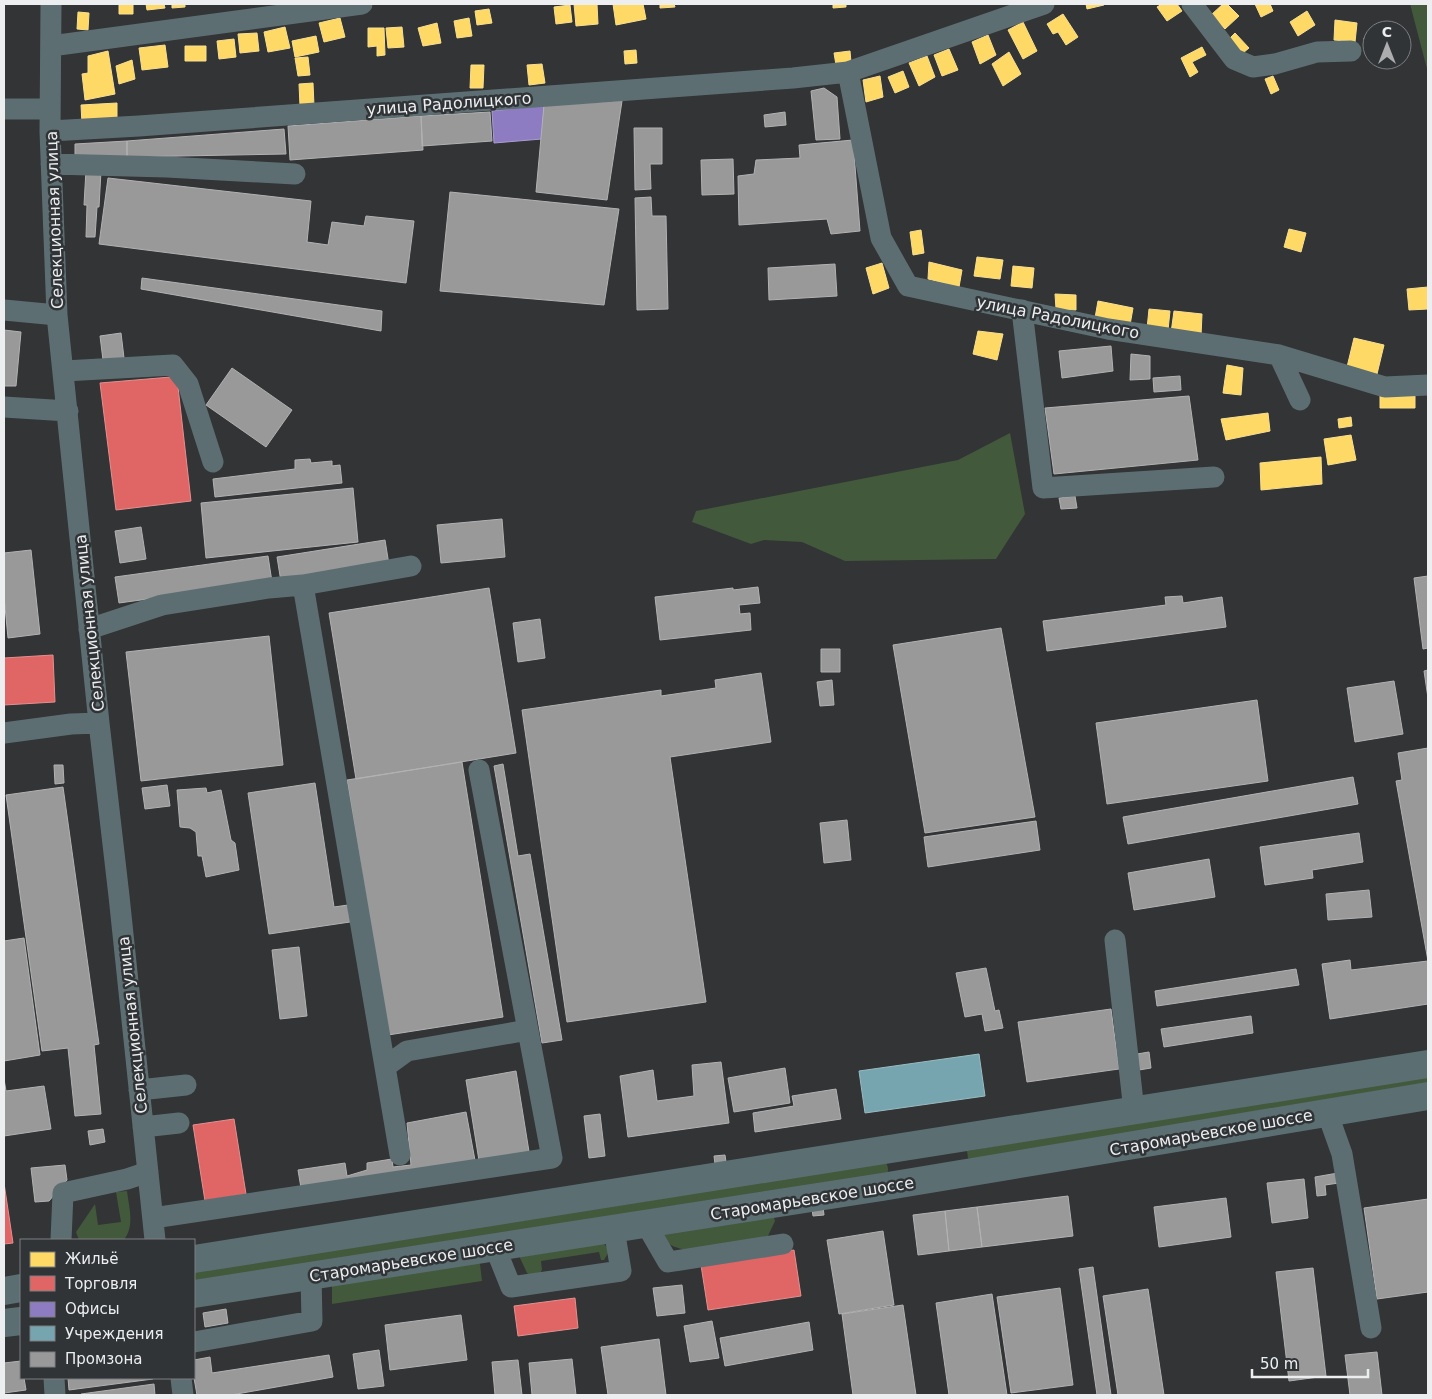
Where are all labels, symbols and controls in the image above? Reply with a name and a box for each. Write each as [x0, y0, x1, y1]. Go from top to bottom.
north arrow [1362, 20, 1412, 70]
text: С [1382, 24, 1392, 40]
street label: улица Радолицкого [366, 88, 532, 119]
street label: Селекционная улица [42, 131, 67, 309]
street label: улица Радолицкого [975, 292, 1141, 343]
street label: Селекционная улица [71, 533, 108, 712]
street label: Селекционная улица [114, 935, 151, 1114]
street label: Старомарьевское шоссе [1108, 1105, 1314, 1160]
street label: Старомарьевское шоссе [709, 1173, 915, 1224]
street label: Старомарьевское шоссе [308, 1235, 514, 1286]
legend [20, 1239, 195, 1379]
text: Жильё [65, 1250, 119, 1268]
text: Торговля [64, 1275, 137, 1293]
text: Офисы [65, 1300, 119, 1318]
text: Учреждения [65, 1325, 163, 1343]
scale bar [1252, 1346, 1368, 1378]
text: Промзона [65, 1350, 142, 1368]
text: 50 m [1260, 1355, 1298, 1373]

